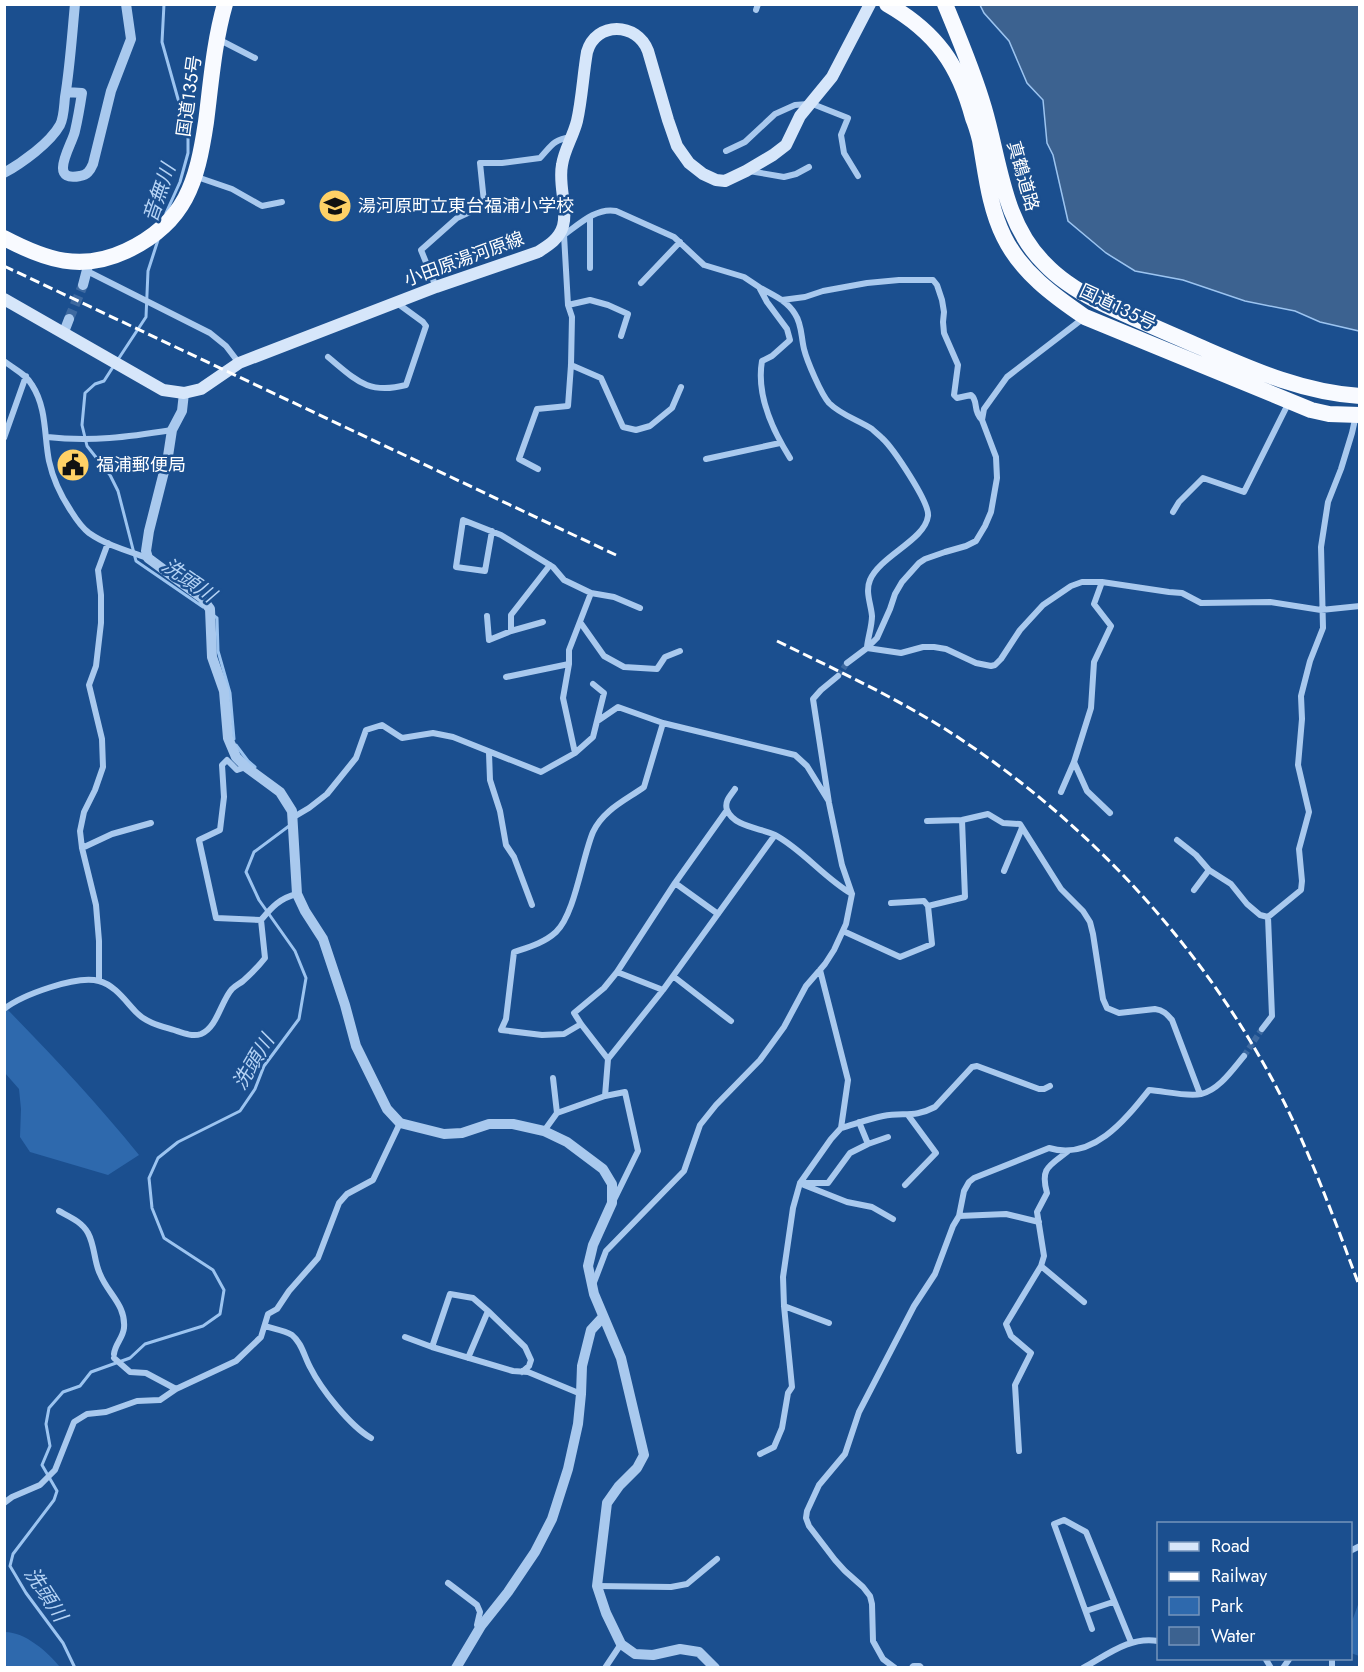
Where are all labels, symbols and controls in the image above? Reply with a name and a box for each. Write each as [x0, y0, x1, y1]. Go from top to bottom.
street label: 国道135号 [170, 54, 208, 138]
street label: 真鶴道路 [1001, 138, 1045, 214]
water label: 音無川 [136, 158, 184, 226]
school or university icon: 湯河原町立東台福浦小学校 [317, 188, 353, 224]
place label: 湯河原町立東台福浦小学校 [358, 193, 574, 219]
street label: 小田原湯河原線 [400, 225, 528, 293]
street label: 国道135号 [1075, 278, 1161, 336]
public building icon: 福浦郵便局 [55, 447, 91, 483]
place label: 福浦郵便局 [96, 452, 186, 478]
water label: 洗頭川 [156, 551, 223, 611]
water label: 洗頭川 [226, 1027, 282, 1095]
legend [1157, 1522, 1352, 1660]
text: Road [1211, 1533, 1250, 1559]
water label: 洗頭川 [17, 1561, 75, 1629]
text: Railway [1211, 1563, 1267, 1589]
text: Park [1211, 1593, 1243, 1619]
text: Water [1211, 1623, 1256, 1649]

